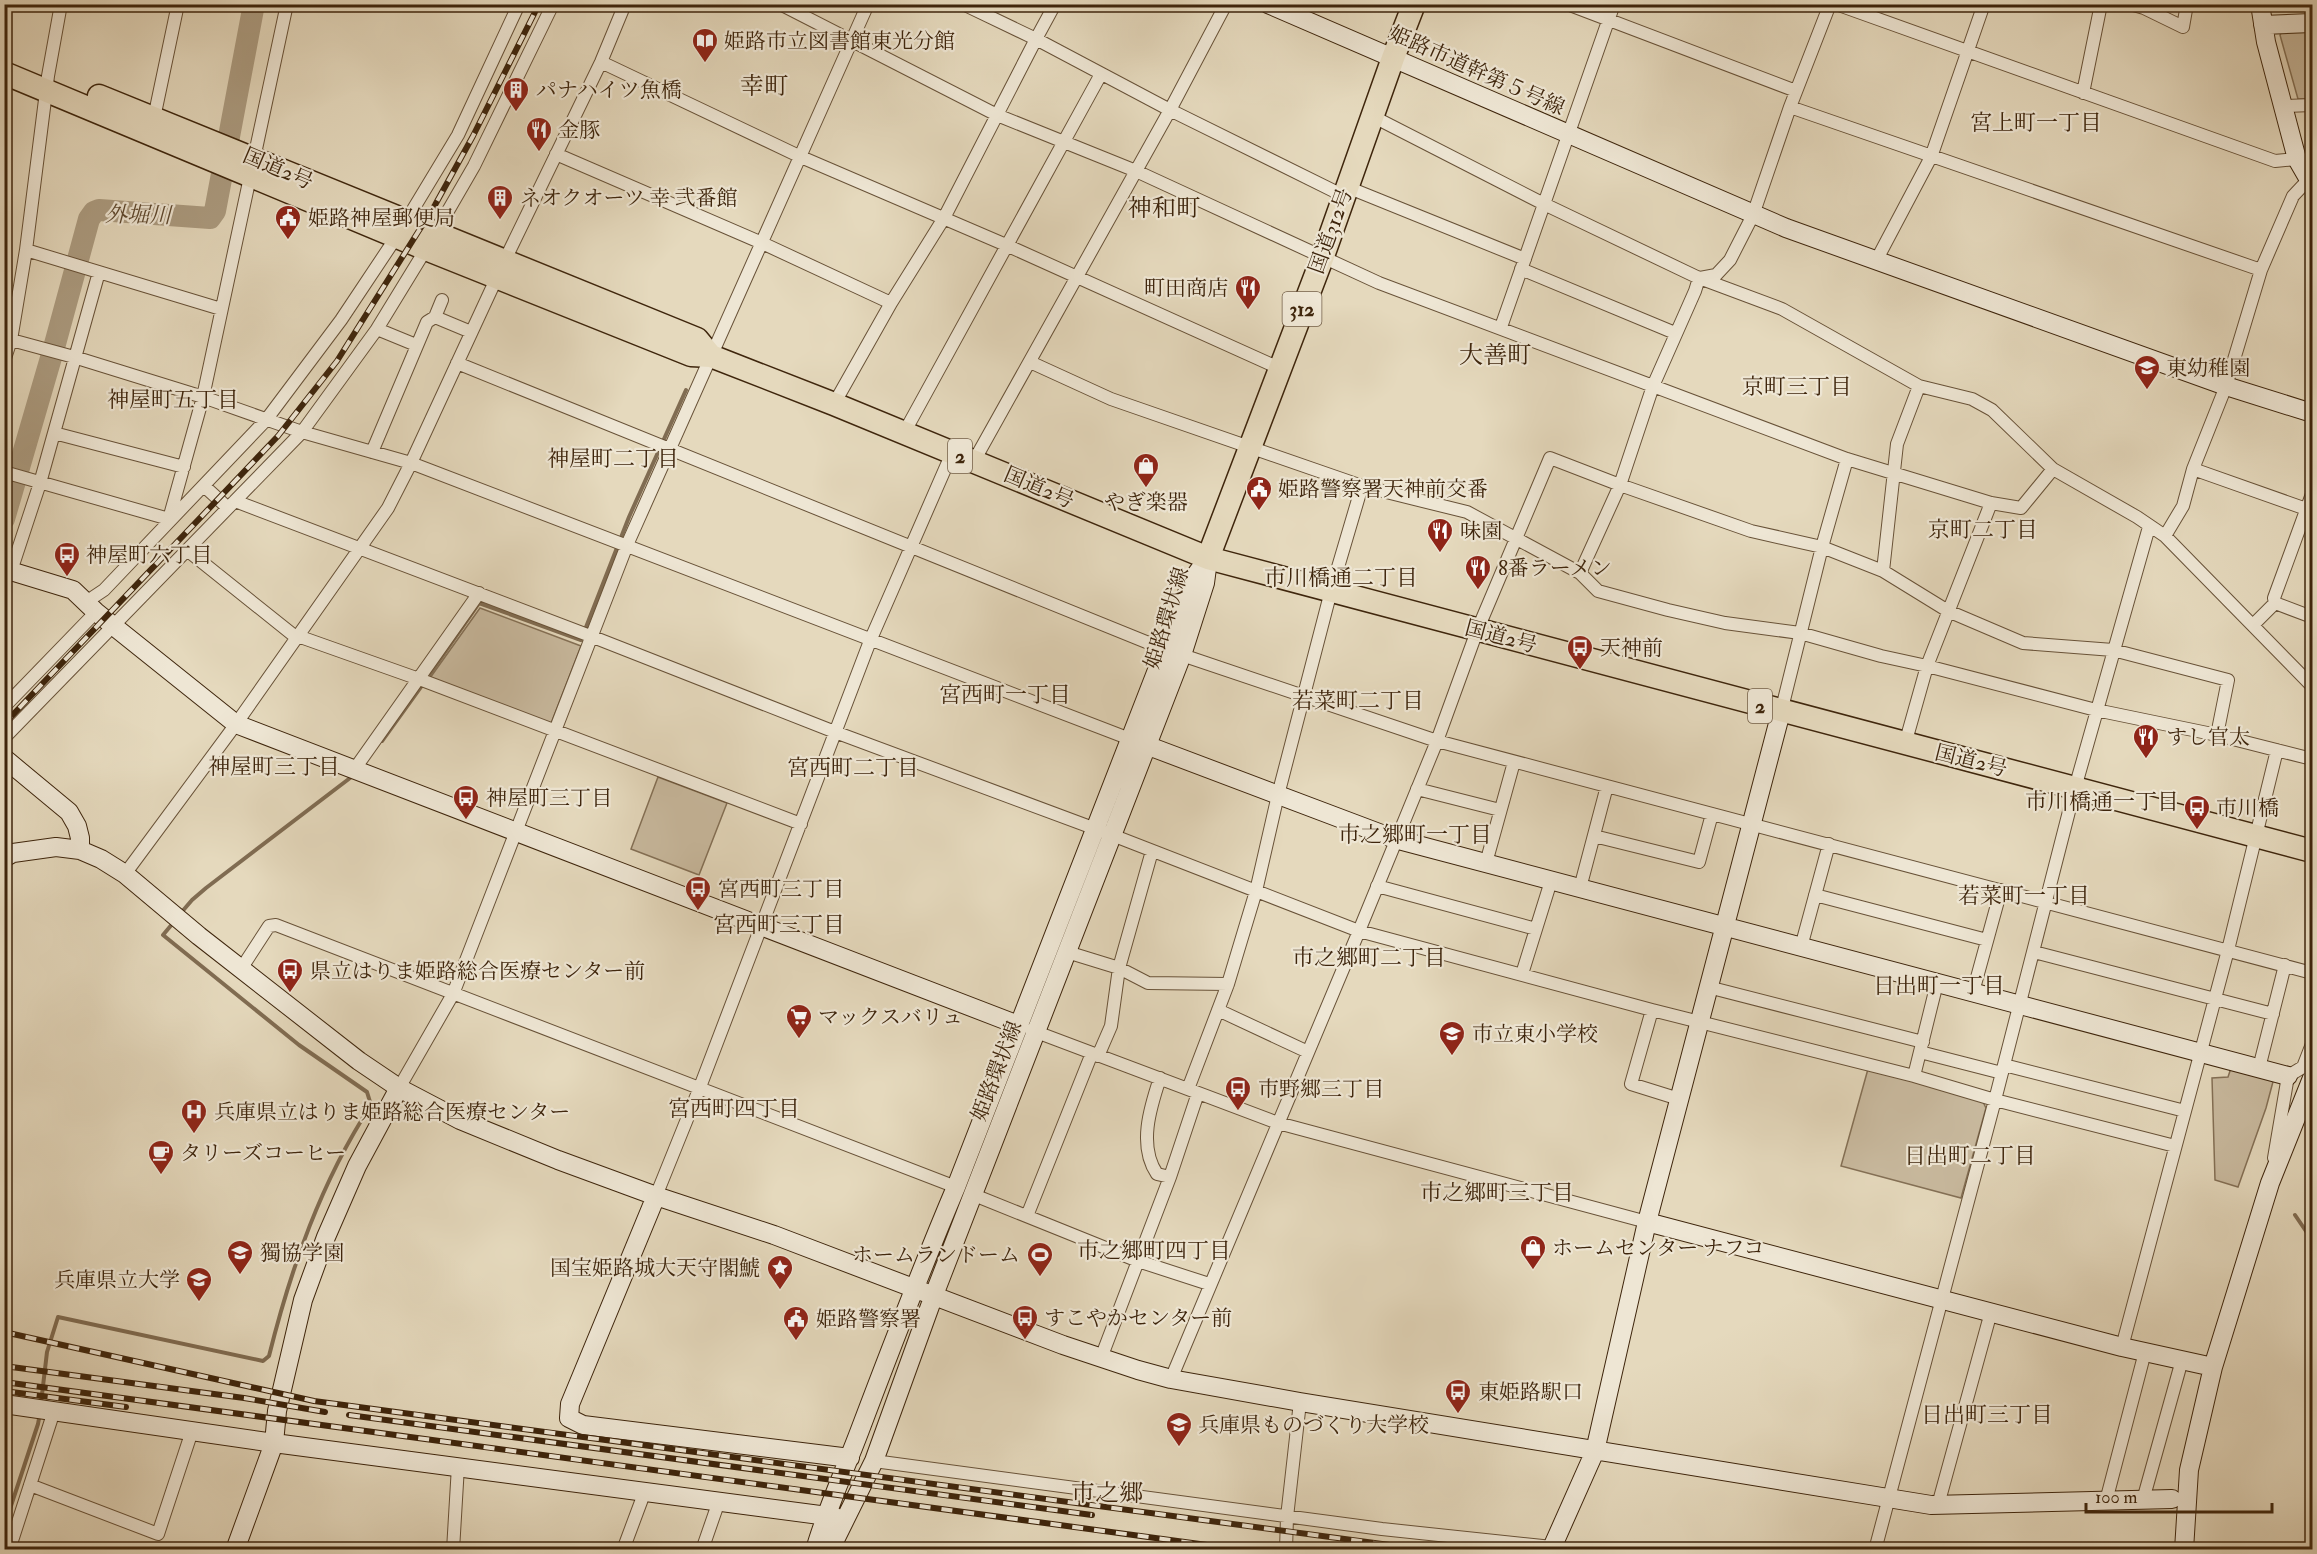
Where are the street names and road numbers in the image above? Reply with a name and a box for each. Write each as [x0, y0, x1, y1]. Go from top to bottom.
street label: 姫路市道幹第５号線 [1385, 20, 1569, 122]
street label: 国道2号 [239, 142, 317, 196]
street label: 国道312号 [1303, 184, 1359, 278]
road number: 312 [1282, 292, 1322, 326]
road number: 2 [948, 439, 972, 473]
street label: 国道2号 [1000, 461, 1078, 515]
street label: 姫路環状線 [1139, 564, 1195, 672]
street label: 国道2号 [1462, 614, 1540, 660]
road number: 2 [1748, 689, 1772, 723]
street label: 国道2号 [1932, 739, 2010, 783]
street label: 姫路環状線 [966, 1017, 1028, 1125]

